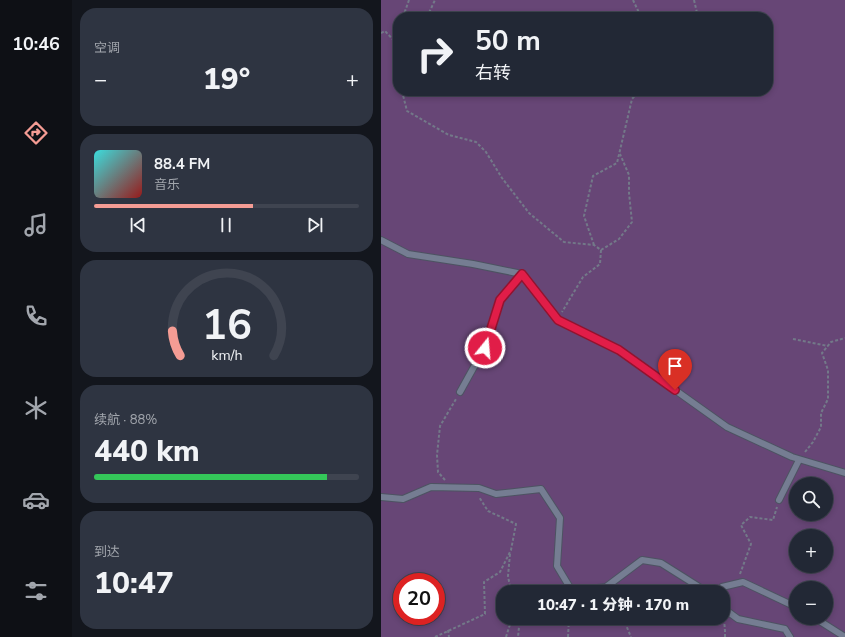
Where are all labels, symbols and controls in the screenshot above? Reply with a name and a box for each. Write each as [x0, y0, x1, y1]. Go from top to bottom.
text: 50 m [475, 22, 541, 60]
icon: right [409, 28, 461, 80]
text: 10:46 [12, 32, 60, 56]
text: 空调 [94, 39, 120, 57]
text: 19° [203, 59, 250, 100]
text: 右转 [475, 61, 511, 85]
text: − [94, 65, 107, 95]
text: + [346, 65, 359, 95]
icon: directions [22, 119, 50, 147]
text: 88.4 FM [154, 154, 210, 174]
text: 音乐 [154, 176, 180, 194]
icon: music [22, 211, 50, 239]
icon: previous [127, 214, 149, 236]
icon: pause [215, 214, 237, 236]
icon: next [304, 214, 326, 236]
text: 16 [202, 297, 251, 354]
icon: phone [22, 302, 50, 330]
position arrow [464, 327, 506, 369]
text: km/h [211, 346, 242, 365]
pin [658, 349, 692, 390]
icon: arrive [664, 355, 686, 377]
icon: climate [22, 394, 50, 422]
text: 续航 · 88% [94, 411, 157, 429]
text: 440 km [94, 431, 200, 472]
map controls [789, 477, 833, 625]
button: search [789, 477, 833, 521]
icon: car [22, 486, 50, 514]
button: + [789, 529, 833, 573]
text: 到达 [94, 543, 120, 561]
text: 10:47 [94, 563, 174, 604]
speed limit sign: 20 [393, 573, 445, 625]
icon: filters [22, 577, 50, 605]
button: − [789, 581, 833, 625]
text: 10:47 · 1 分钟 · 170 m [537, 595, 689, 615]

